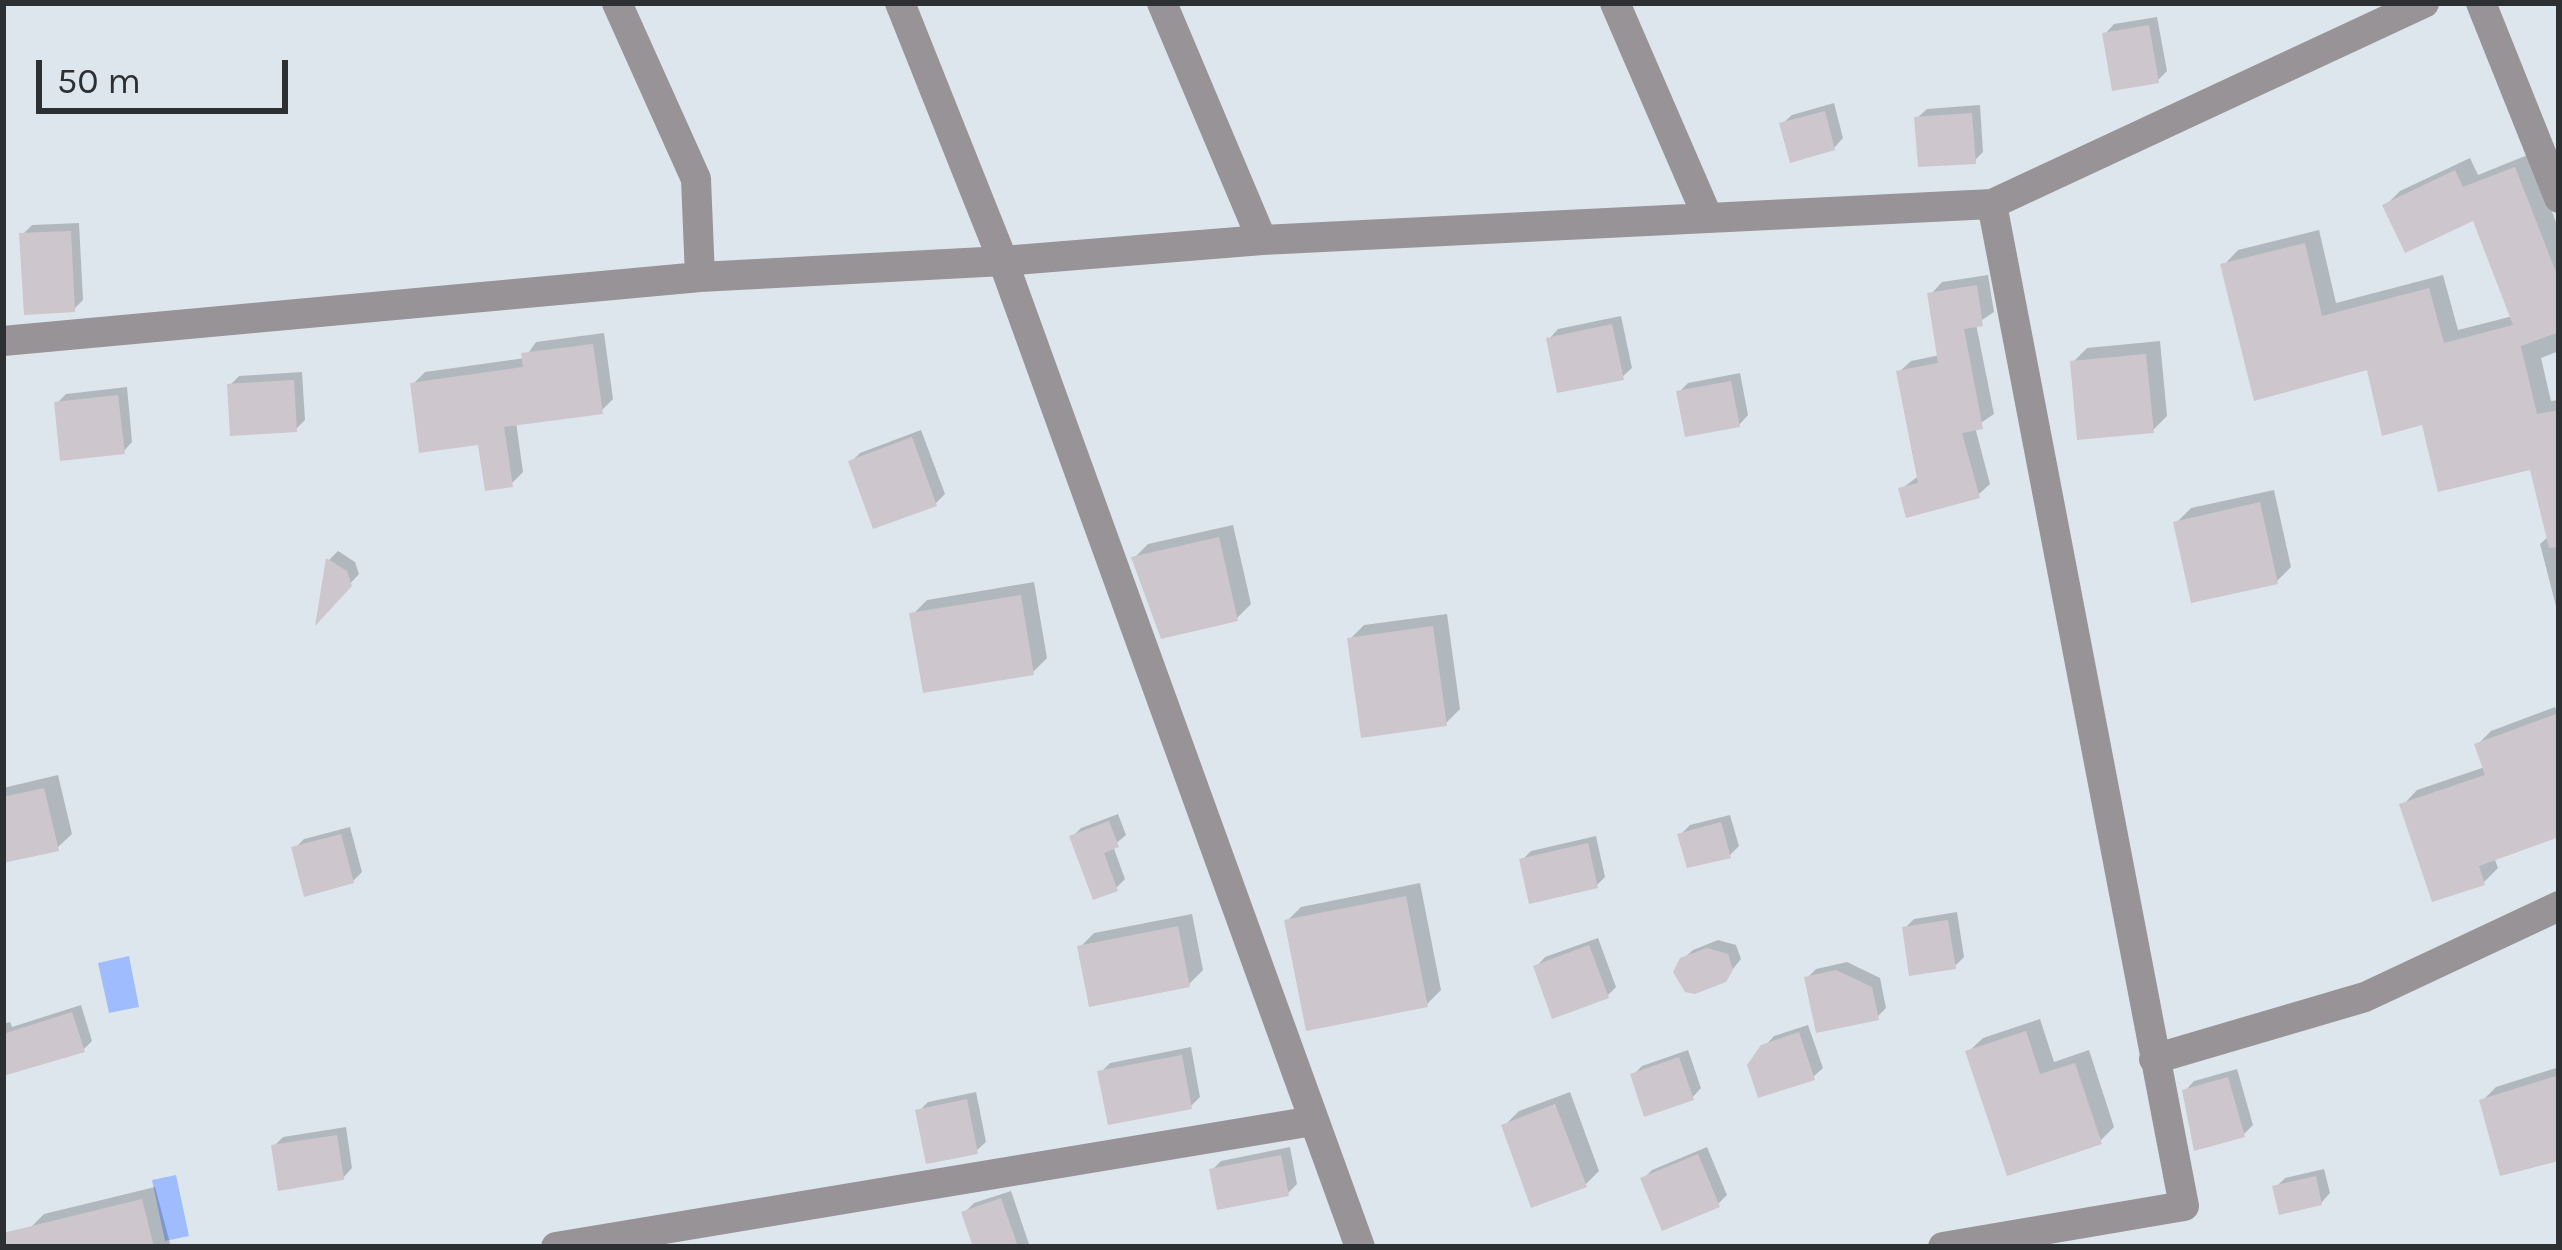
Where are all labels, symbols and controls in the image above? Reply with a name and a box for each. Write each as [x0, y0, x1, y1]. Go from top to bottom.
scale bar [42, 36, 294, 110]
text: 50 m [57, 60, 141, 102]

